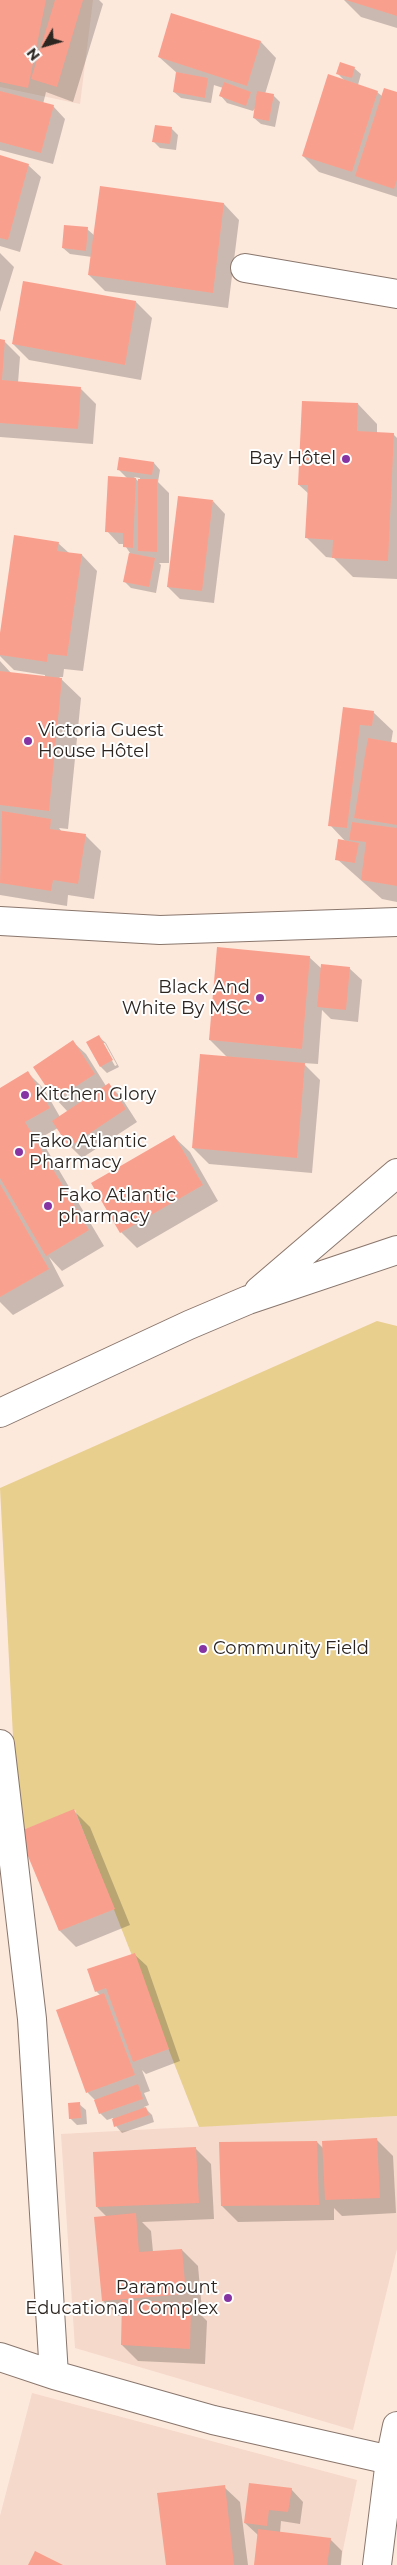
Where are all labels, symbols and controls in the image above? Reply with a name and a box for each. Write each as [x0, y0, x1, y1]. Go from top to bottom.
north arrow [20, 20, 70, 70]
text: N [23, 44, 44, 64]
place label: Bay Hôtel [249, 448, 336, 470]
marker: Bay Hôtel [340, 453, 352, 465]
place label: Victoria Guest House Hôtel [38, 720, 164, 762]
marker: Victoria Guest House Hôtel [22, 735, 34, 747]
place label: Black And White By MSC [122, 977, 250, 1020]
marker: Black And White By MSC [254, 992, 266, 1004]
place label: Kitchen Glory [35, 1084, 156, 1106]
marker: Kitchen Glory [19, 1089, 31, 1101]
place label: Fako Atlantic Pharmacy [29, 1131, 147, 1174]
marker: Fako Atlantic Pharmacy [13, 1146, 25, 1158]
place label: Fako Atlantic pharmacy [58, 1185, 176, 1228]
marker: Fako Atlantic pharmacy [42, 1200, 54, 1212]
place label: Community Field [213, 1638, 369, 1660]
marker: Community Field [197, 1643, 209, 1655]
place label: Paramount Educational Complex [25, 2277, 218, 2320]
marker: Paramount Educational Complex [222, 2292, 234, 2304]

